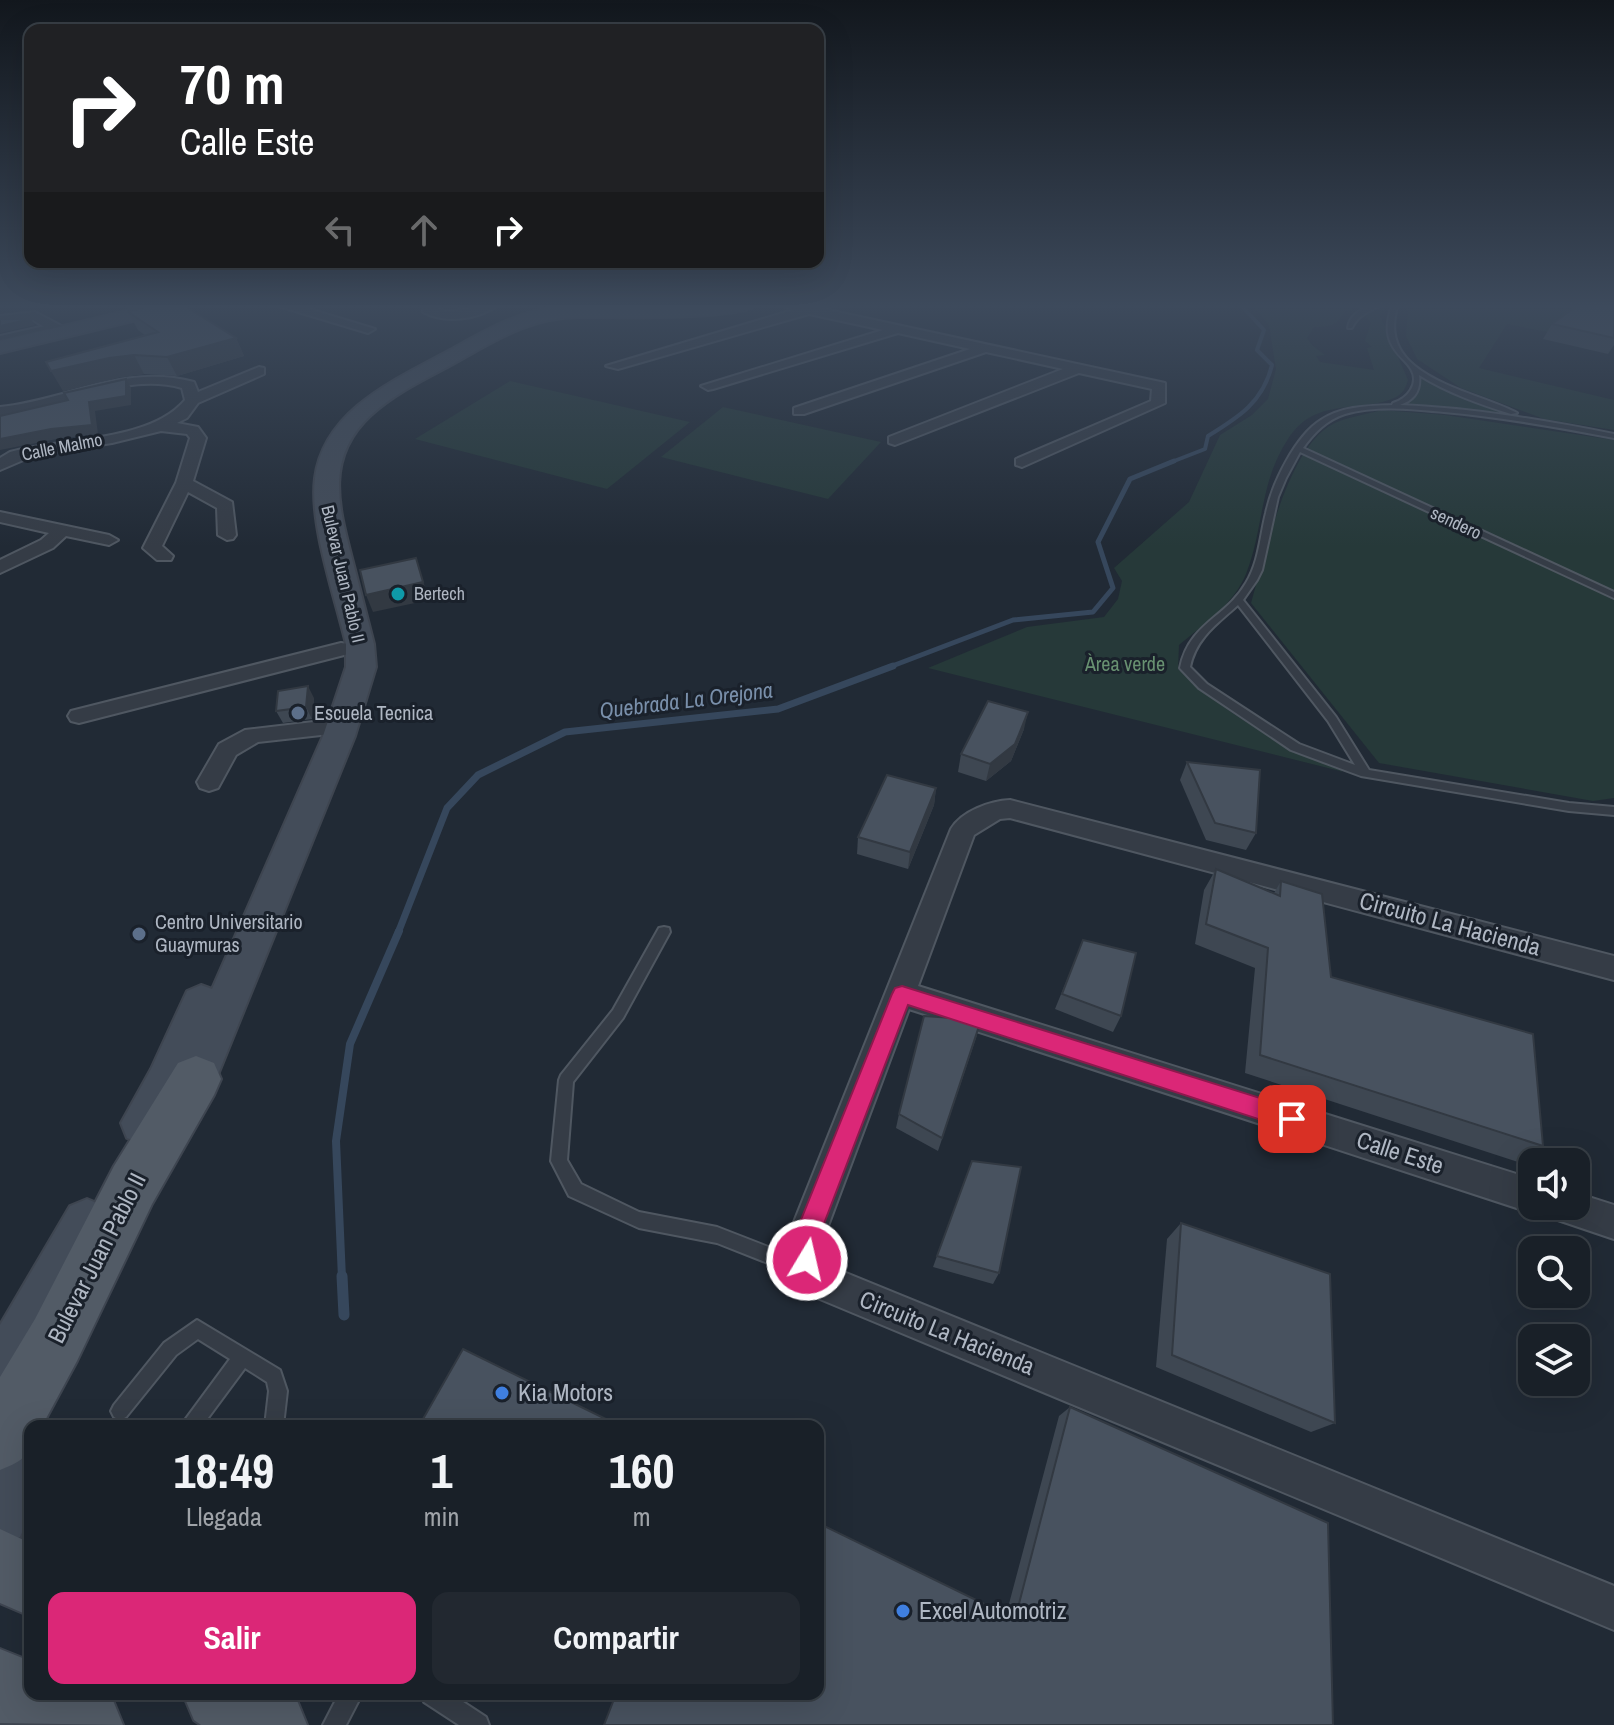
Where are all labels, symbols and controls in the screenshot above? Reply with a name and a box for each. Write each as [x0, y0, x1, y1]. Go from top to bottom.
text: 70 m [180, 46, 285, 121]
icon: right [48, 56, 152, 160]
text: Calle Este [180, 118, 315, 166]
icon: left [318, 208, 362, 252]
icon: ahead [402, 208, 446, 252]
icon: right [486, 208, 530, 252]
street label: Calle Malmo [19, 426, 105, 467]
street label: sendero [1427, 500, 1486, 545]
street label: Bulevar Juan Pablo II [316, 503, 371, 645]
place label: Bertech [414, 581, 465, 606]
marker: Bertech [389, 585, 407, 603]
park label: Àrea verde [1084, 650, 1165, 677]
water label: Quebrada La Orejona [598, 674, 774, 726]
place label: Escuela Tecnica [314, 699, 433, 726]
marker: Escuela Tecnica [289, 704, 307, 722]
street label: Circuito La Hacienda [1356, 884, 1544, 963]
place label: Centro Universitario Guaymuras [155, 908, 303, 958]
marker: Centro Universitario Guaymuras [130, 925, 148, 943]
pin [1258, 1085, 1326, 1153]
icon: arrive [1270, 1097, 1314, 1141]
street label: Calle Este [1353, 1123, 1448, 1181]
map controls [1518, 1148, 1590, 1396]
button: sound [1518, 1148, 1590, 1220]
street label: Bulevar Juan Pablo II [39, 1167, 153, 1348]
position arrow [765, 1218, 849, 1302]
button: search [1518, 1236, 1590, 1308]
street label: Circuito La Hacienda [855, 1282, 1040, 1382]
button: layers [1518, 1324, 1590, 1396]
place label: Kia Motors [518, 1376, 613, 1408]
marker: Kia Motors [493, 1384, 511, 1402]
text: 18:49 [174, 1438, 274, 1503]
text: 1 [431, 1438, 452, 1503]
text: 160 [609, 1438, 674, 1503]
text: Llegada [186, 1499, 262, 1534]
text: min [424, 1499, 459, 1534]
text: m [633, 1499, 651, 1534]
button: Salir [48, 1592, 416, 1684]
button: Compartir [432, 1592, 800, 1684]
place label: Excel Automotriz [919, 1594, 1067, 1626]
marker: Excel Automotriz [894, 1602, 912, 1620]

